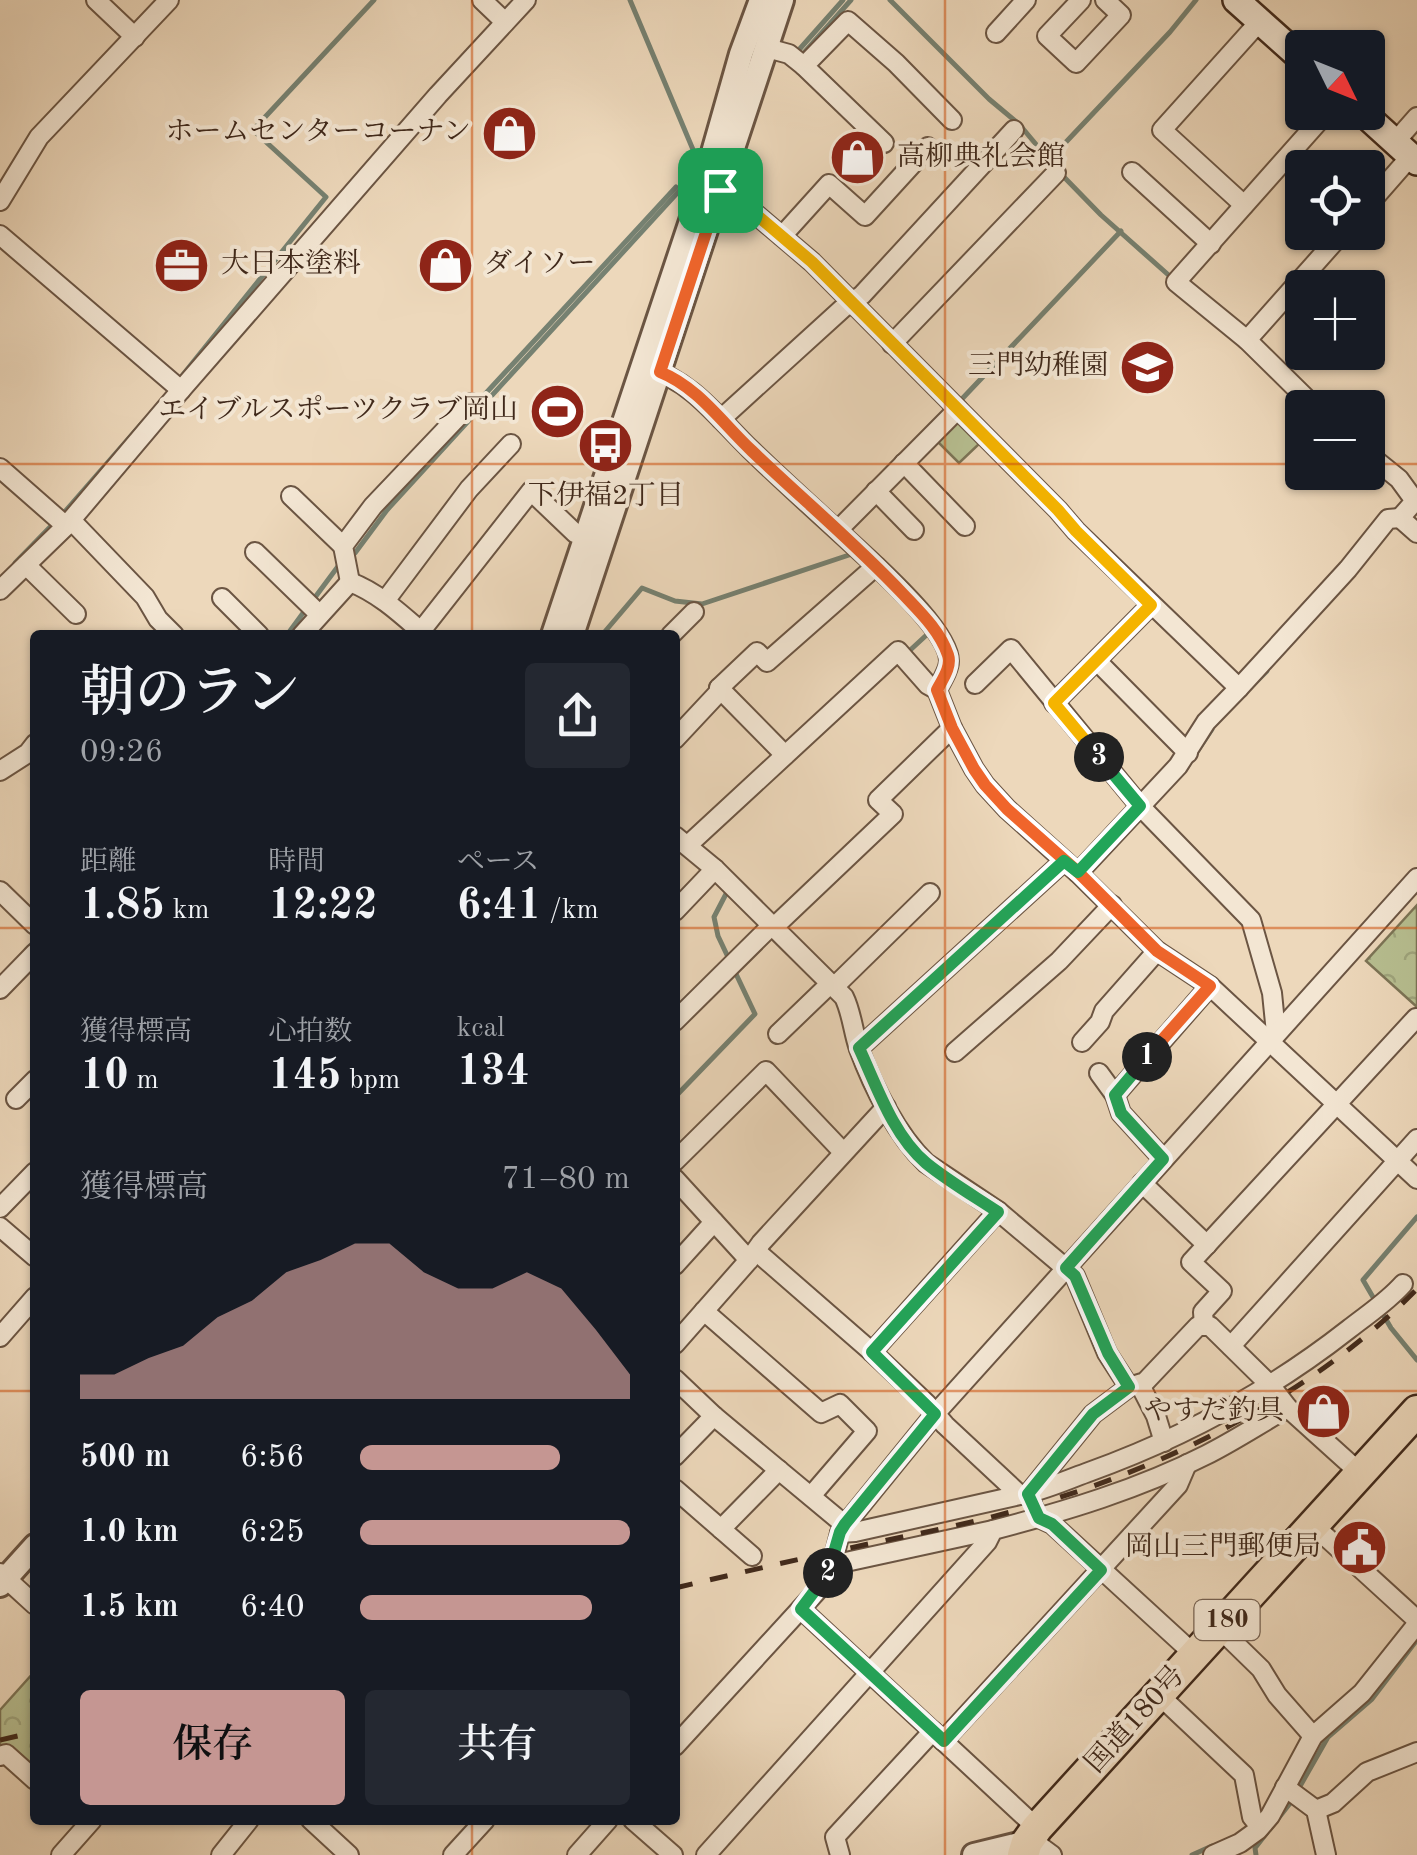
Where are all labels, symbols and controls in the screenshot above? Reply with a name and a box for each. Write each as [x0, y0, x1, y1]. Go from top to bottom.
north arrow [1285, 30, 1385, 130]
map controls [1285, 30, 1385, 490]
shop icon: ホームセンターコーナン [480, 103, 540, 163]
place label: ホームセンターコーナン [166, 118, 471, 147]
shop icon: 高柳典礼会館 [828, 128, 888, 188]
place label: 高柳典礼会館 [897, 141, 1065, 172]
pin [678, 148, 763, 233]
button: locate [1285, 150, 1385, 250]
icon: arrive [693, 163, 748, 218]
office icon: 大日本塗料 [152, 235, 212, 295]
shop icon: ダイソー [415, 235, 475, 295]
place label: 大日本塗料 [221, 248, 361, 279]
place label: ダイソー [484, 249, 595, 279]
button: + [1285, 270, 1385, 370]
school or university icon: 三門幼稚園 [1117, 337, 1177, 397]
place label: 三門幼稚園 [968, 350, 1108, 381]
sports icon: エイブルスポーツクラブ岡山 [527, 381, 587, 441]
button: − [1285, 390, 1385, 490]
place label: エイブルスポーツクラブ岡山 [158, 395, 518, 425]
bus stop icon: 下伊福2丁目 [576, 416, 636, 476]
place label: 下伊福2丁目 [528, 480, 684, 511]
button: share [525, 663, 630, 768]
text: 朝のラン [80, 668, 300, 723]
pin: 3 [1074, 732, 1124, 782]
text: 09:26 [80, 737, 163, 769]
text: 3 [1091, 743, 1107, 771]
text: 距離 [80, 849, 136, 877]
text: 時間 [268, 849, 324, 877]
text: ペース [457, 849, 539, 877]
text: 1.85 [80, 886, 165, 928]
text: 12:22 [268, 886, 378, 928]
text: 6:41 [457, 886, 542, 928]
text: km [165, 897, 209, 925]
text: /km [542, 897, 599, 925]
text: kcal [457, 1015, 505, 1043]
text: 獲得標高 [80, 1019, 192, 1047]
text: 心拍数 [268, 1019, 352, 1047]
pin: 1 [1122, 1032, 1172, 1082]
text: 1 [1139, 1043, 1155, 1071]
text: 134 [457, 1052, 530, 1094]
text: 10 [80, 1056, 129, 1098]
text: 145 [268, 1056, 341, 1098]
text: m [129, 1067, 159, 1095]
text: bpm [341, 1067, 400, 1095]
text: 71–80 m [502, 1164, 630, 1196]
text: 獲得標高 [80, 1173, 208, 1205]
shop icon: やすだ釣具 [1293, 1382, 1353, 1442]
place label: やすだ釣具 [1144, 1395, 1284, 1426]
text: 500 m [80, 1442, 170, 1474]
text: 6:56 [240, 1442, 305, 1474]
text: 1.0 km [80, 1517, 179, 1549]
text: 6:25 [240, 1517, 305, 1549]
public building icon: 岡山三門郵便局 [1330, 1518, 1390, 1578]
place label: 岡山三門郵便局 [1125, 1531, 1321, 1562]
pin: 2 [803, 1548, 853, 1598]
text: 2 [820, 1559, 836, 1587]
text: 1.5 km [80, 1592, 179, 1624]
text: 6:40 [240, 1592, 305, 1624]
road number: 180 [1194, 1600, 1260, 1640]
street label: 国道180号 [1079, 1659, 1191, 1779]
button: 保存 [80, 1690, 345, 1805]
button: 共有 [365, 1690, 630, 1805]

